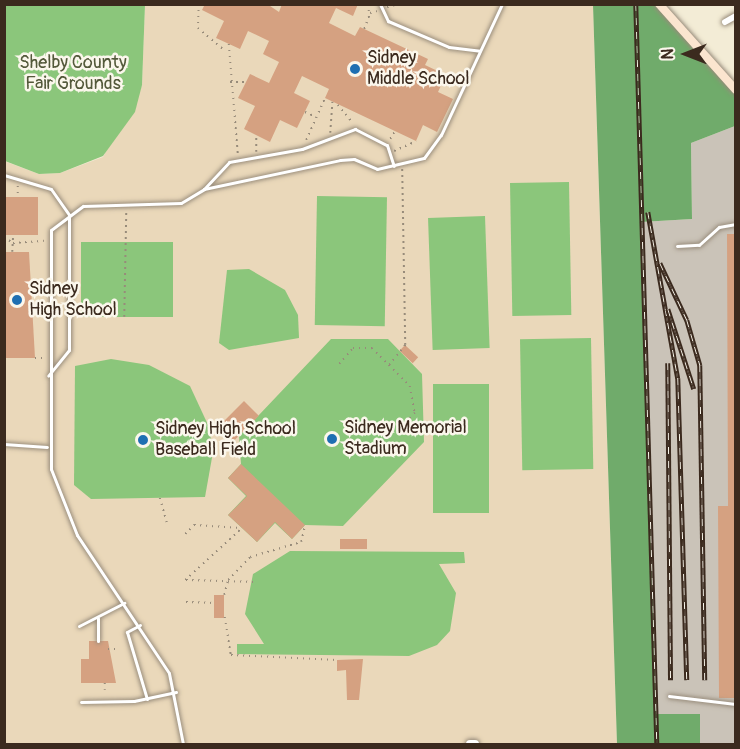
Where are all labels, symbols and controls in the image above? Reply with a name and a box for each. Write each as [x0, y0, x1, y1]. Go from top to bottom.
north arrow [656, 24, 716, 84]
place label: Sidney Middle School [367, 48, 470, 90]
text: N [658, 49, 678, 59]
park label: Shelby County Fair Grounds [19, 53, 127, 96]
marker: Sidney Middle School [348, 62, 362, 76]
place label: Sidney High School [29, 279, 117, 322]
marker: Sidney High School [10, 293, 24, 307]
place label: Sidney Memorial Stadium [344, 418, 467, 460]
place label: Sidney High School Baseball Field [155, 419, 296, 462]
marker: Sidney Memorial Stadium [325, 432, 339, 446]
marker: Sidney High School Baseball Field [136, 433, 150, 447]

